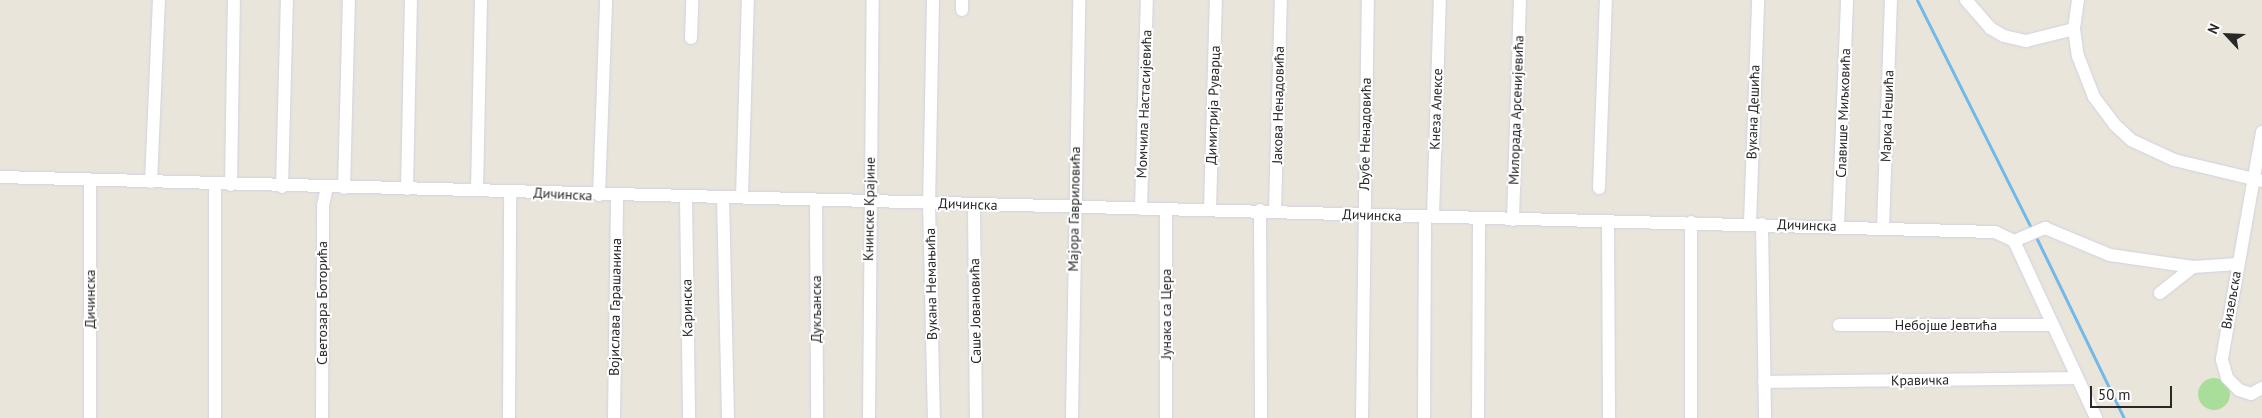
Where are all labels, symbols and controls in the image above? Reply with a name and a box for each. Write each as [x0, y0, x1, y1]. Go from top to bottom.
north arrow [2202, 10, 2252, 60]
text: N [2203, 21, 2224, 37]
street label: Момчила Настасијевића [1133, 29, 1155, 179]
street label: Милорада Арсенијевића [1505, 35, 1527, 185]
street label: Димитрија Руварца [1203, 45, 1223, 165]
street label: Јакова Ненадовића [1269, 46, 1287, 164]
street label: Славише Миљковића [1832, 48, 1854, 178]
street label: Вукана Дешића [1743, 64, 1763, 160]
street label: Кнеза Алексе [1426, 68, 1446, 150]
street label: Марка Нешића [1877, 70, 1897, 162]
street label: Љубе Ненадовића [1356, 77, 1374, 191]
street label: Мајора Гавриловића [1065, 146, 1083, 272]
street label: Книнске Крајине [860, 157, 878, 261]
street label: Дичинска [533, 184, 593, 204]
street label: Дичинска [938, 195, 998, 213]
street label: Дичинска [1342, 206, 1402, 224]
street label: Дичинска [1777, 216, 1837, 234]
street label: Вукана Немањића [922, 228, 940, 340]
street label: Војислава Гарашанина [605, 238, 625, 376]
street label: Светозара Боторића [314, 241, 330, 365]
street label: Саше Јовановића [966, 258, 984, 364]
street label: Дичинска [82, 269, 98, 329]
street label: Јунака са Цера [1158, 269, 1174, 359]
street label: Визељска [2218, 270, 2244, 330]
street label: Дукљанска [808, 275, 824, 343]
street label: Каринска [678, 279, 696, 337]
street label: Небојше Јевтића [1895, 317, 1997, 333]
street label: Кравичка [1891, 371, 1949, 389]
scale bar [2092, 376, 2174, 408]
text: 50 m [2098, 385, 2131, 404]

